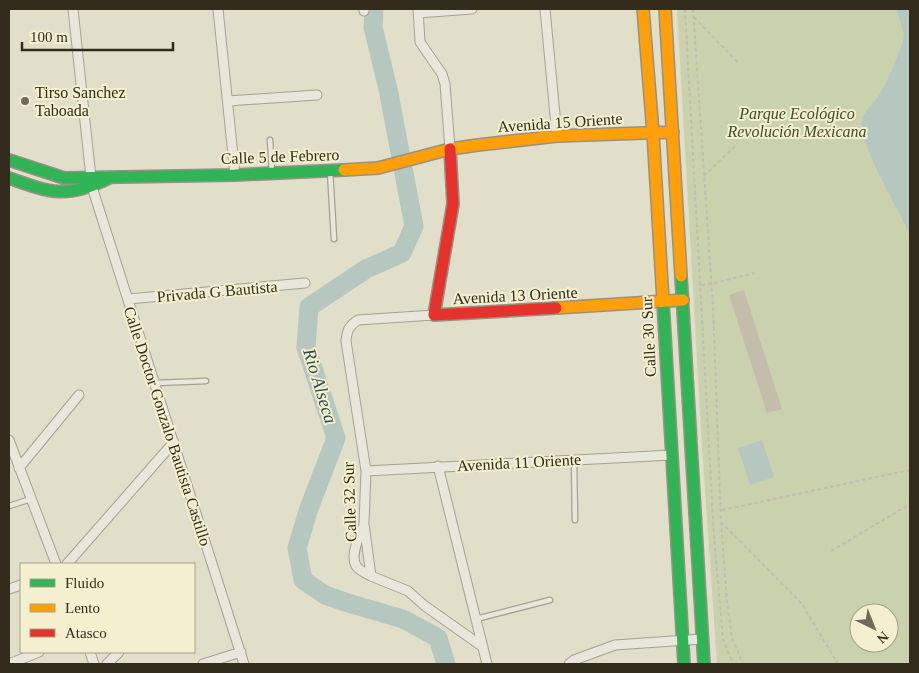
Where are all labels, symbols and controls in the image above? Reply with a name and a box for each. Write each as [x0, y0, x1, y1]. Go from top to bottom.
scale bar [22, 20, 174, 52]
text: 100 m [30, 29, 68, 45]
place label: Tirso Sanchez Taboada [35, 84, 126, 119]
marker: Tirso Sanchez Taboada [19, 95, 31, 107]
park label: Parque Ecológico Revolución Mexicana [726, 105, 867, 140]
street label: Avenida 15 Oriente [497, 110, 623, 135]
street label: Calle 5 de Febrero [220, 146, 340, 167]
street label: Privada G Bautista [156, 278, 278, 305]
street label: Avenida 13 Oriente [452, 284, 578, 307]
street label: Calle 30 Sur [638, 296, 659, 377]
street label: Calle Doctor Gonzalo Bautista Castillo [121, 304, 214, 548]
water label: Rio Alseca [299, 345, 341, 426]
street label: Avenida 11 Oriente [456, 451, 582, 474]
street label: Calle 32 Sur [340, 461, 359, 542]
legend [20, 563, 195, 653]
text: Fluido [65, 575, 104, 591]
text: Lento [65, 600, 100, 616]
north arrow [849, 603, 899, 653]
text: Atasco [65, 625, 107, 641]
text: N [874, 628, 891, 646]

